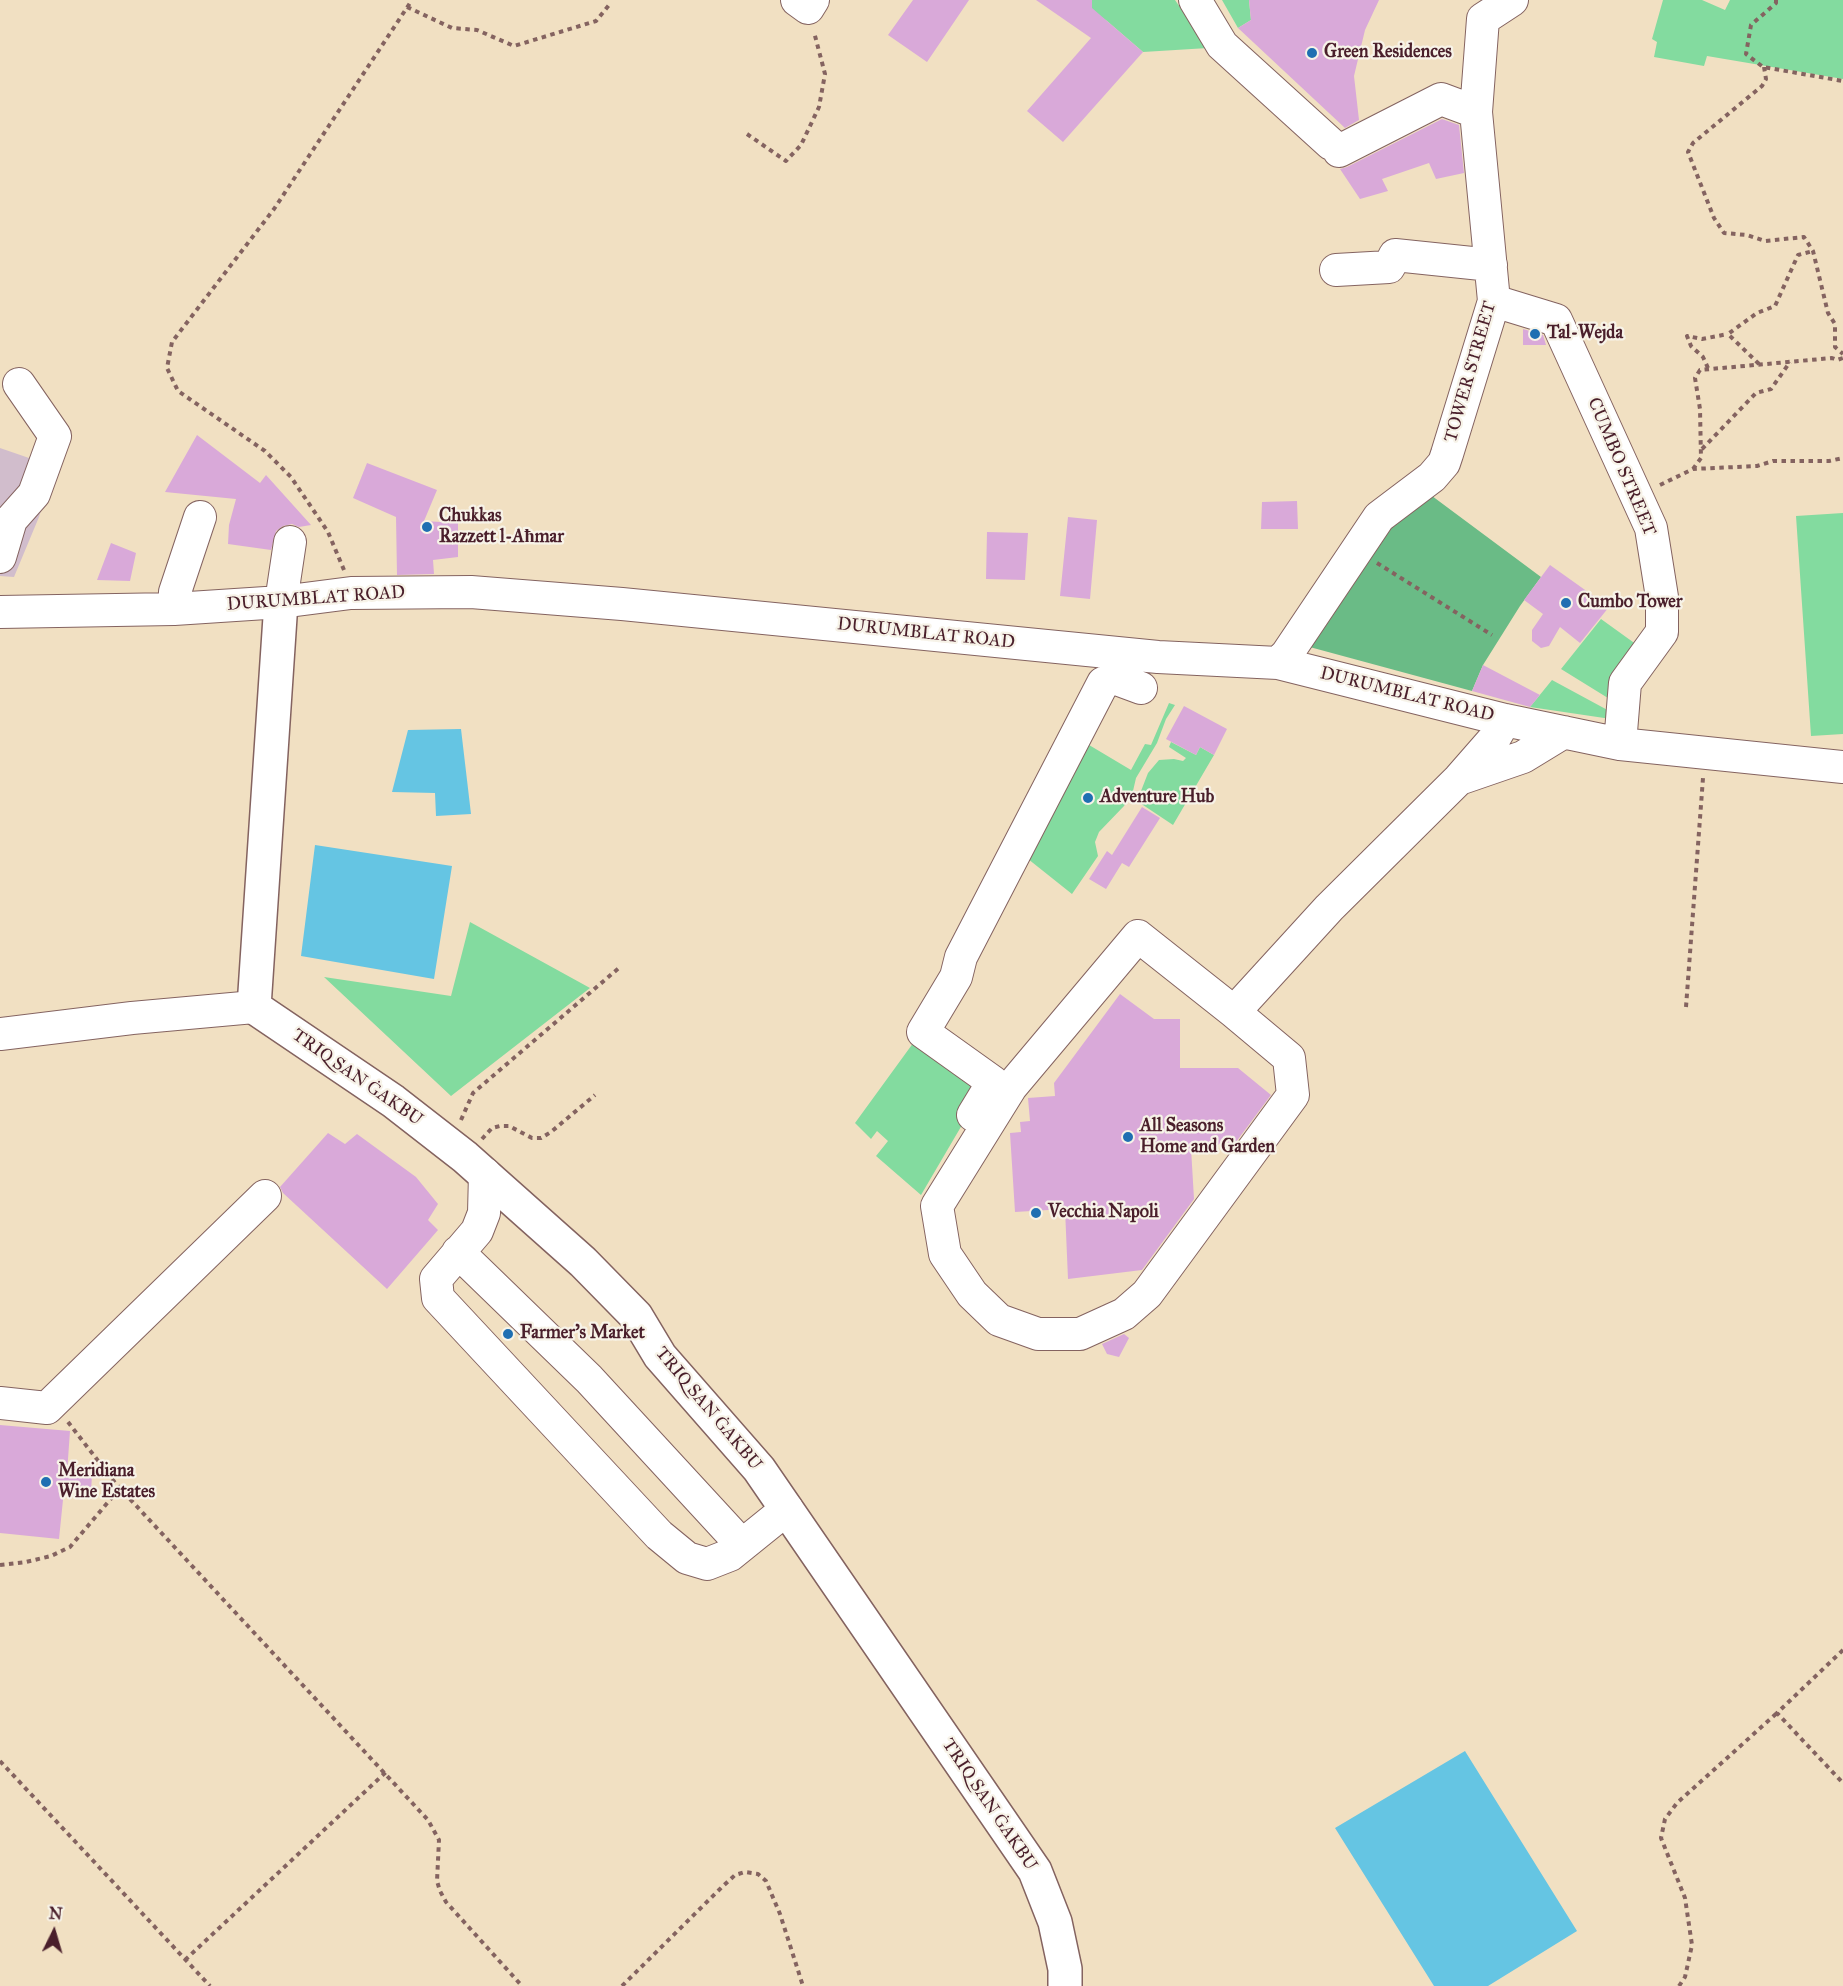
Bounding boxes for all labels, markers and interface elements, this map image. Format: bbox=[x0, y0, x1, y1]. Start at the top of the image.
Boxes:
place label: Green Residences bbox=[1324, 42, 1452, 64]
marker: Green Residences bbox=[1305, 46, 1319, 60]
street label: TOWER STREET bbox=[1441, 299, 1501, 445]
place label: Tal-Wejda bbox=[1547, 323, 1623, 345]
marker: Tal-Wejda bbox=[1528, 327, 1542, 341]
street label: CUMBO STREET bbox=[1582, 395, 1660, 539]
place label: Chukkas Razzett l-Aħmar bbox=[439, 506, 564, 548]
marker: Chukkas Razzett l-Aħmar bbox=[420, 520, 434, 534]
street label: DURUMBLAT ROAD bbox=[226, 582, 406, 616]
place label: Cumbo Tower bbox=[1578, 592, 1683, 614]
marker: Cumbo Tower bbox=[1559, 596, 1573, 610]
street label: DURUMBLAT ROAD bbox=[836, 614, 1016, 654]
street label: DURUMBLAT ROAD bbox=[1318, 663, 1496, 727]
place label: Adventure Hub bbox=[1100, 787, 1214, 809]
marker: Adventure Hub bbox=[1081, 791, 1095, 805]
street label: TRIQ SAN ĠAKBU bbox=[288, 1025, 426, 1131]
place label: All Seasons Home and Garden bbox=[1140, 1116, 1275, 1158]
marker: All Seasons Home and Garden bbox=[1121, 1130, 1135, 1144]
place label: Vecchia Napoli bbox=[1048, 1202, 1159, 1224]
marker: Vecchia Napoli bbox=[1029, 1206, 1043, 1220]
place label: Farmer's Market bbox=[520, 1323, 645, 1345]
marker: Farmer's Market bbox=[501, 1327, 515, 1341]
street label: TRIQ SAN ĠAKBU bbox=[650, 1343, 766, 1475]
place label: Meridiana Wine Estates bbox=[58, 1461, 155, 1504]
marker: Meridiana Wine Estates bbox=[39, 1475, 53, 1489]
street label: TRIQ SAN ĠAKBU bbox=[937, 1735, 1041, 1875]
north arrow bbox=[24, 1902, 84, 1962]
text: N bbox=[48, 1904, 63, 1924]

